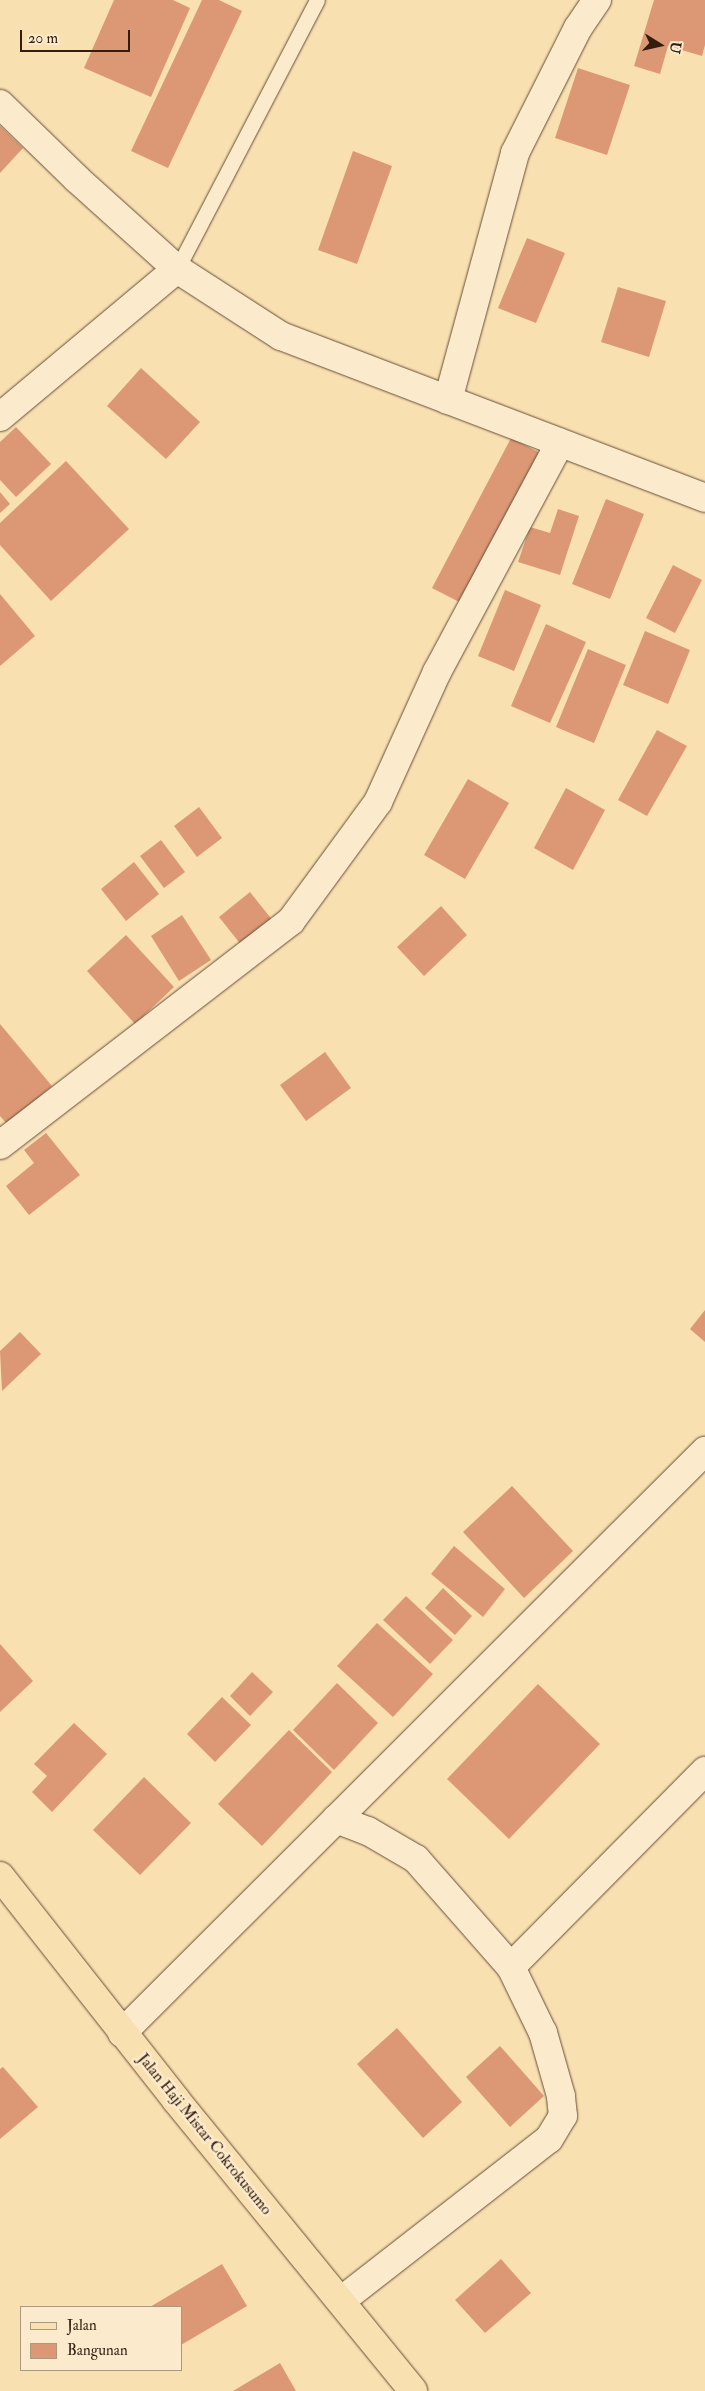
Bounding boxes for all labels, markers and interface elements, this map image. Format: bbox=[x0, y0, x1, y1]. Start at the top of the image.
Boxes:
scale bar bbox=[22, 20, 132, 52]
north arrow bbox=[635, 20, 685, 70]
text: 20 m bbox=[28, 29, 58, 48]
text: U bbox=[666, 40, 685, 55]
street label: Jalan Haji Mistar Cokrokusumo bbox=[134, 2049, 276, 2219]
legend bbox=[20, 2306, 182, 2371]
text: Jalan bbox=[67, 2316, 97, 2335]
text: Bangunan bbox=[67, 2341, 128, 2360]

